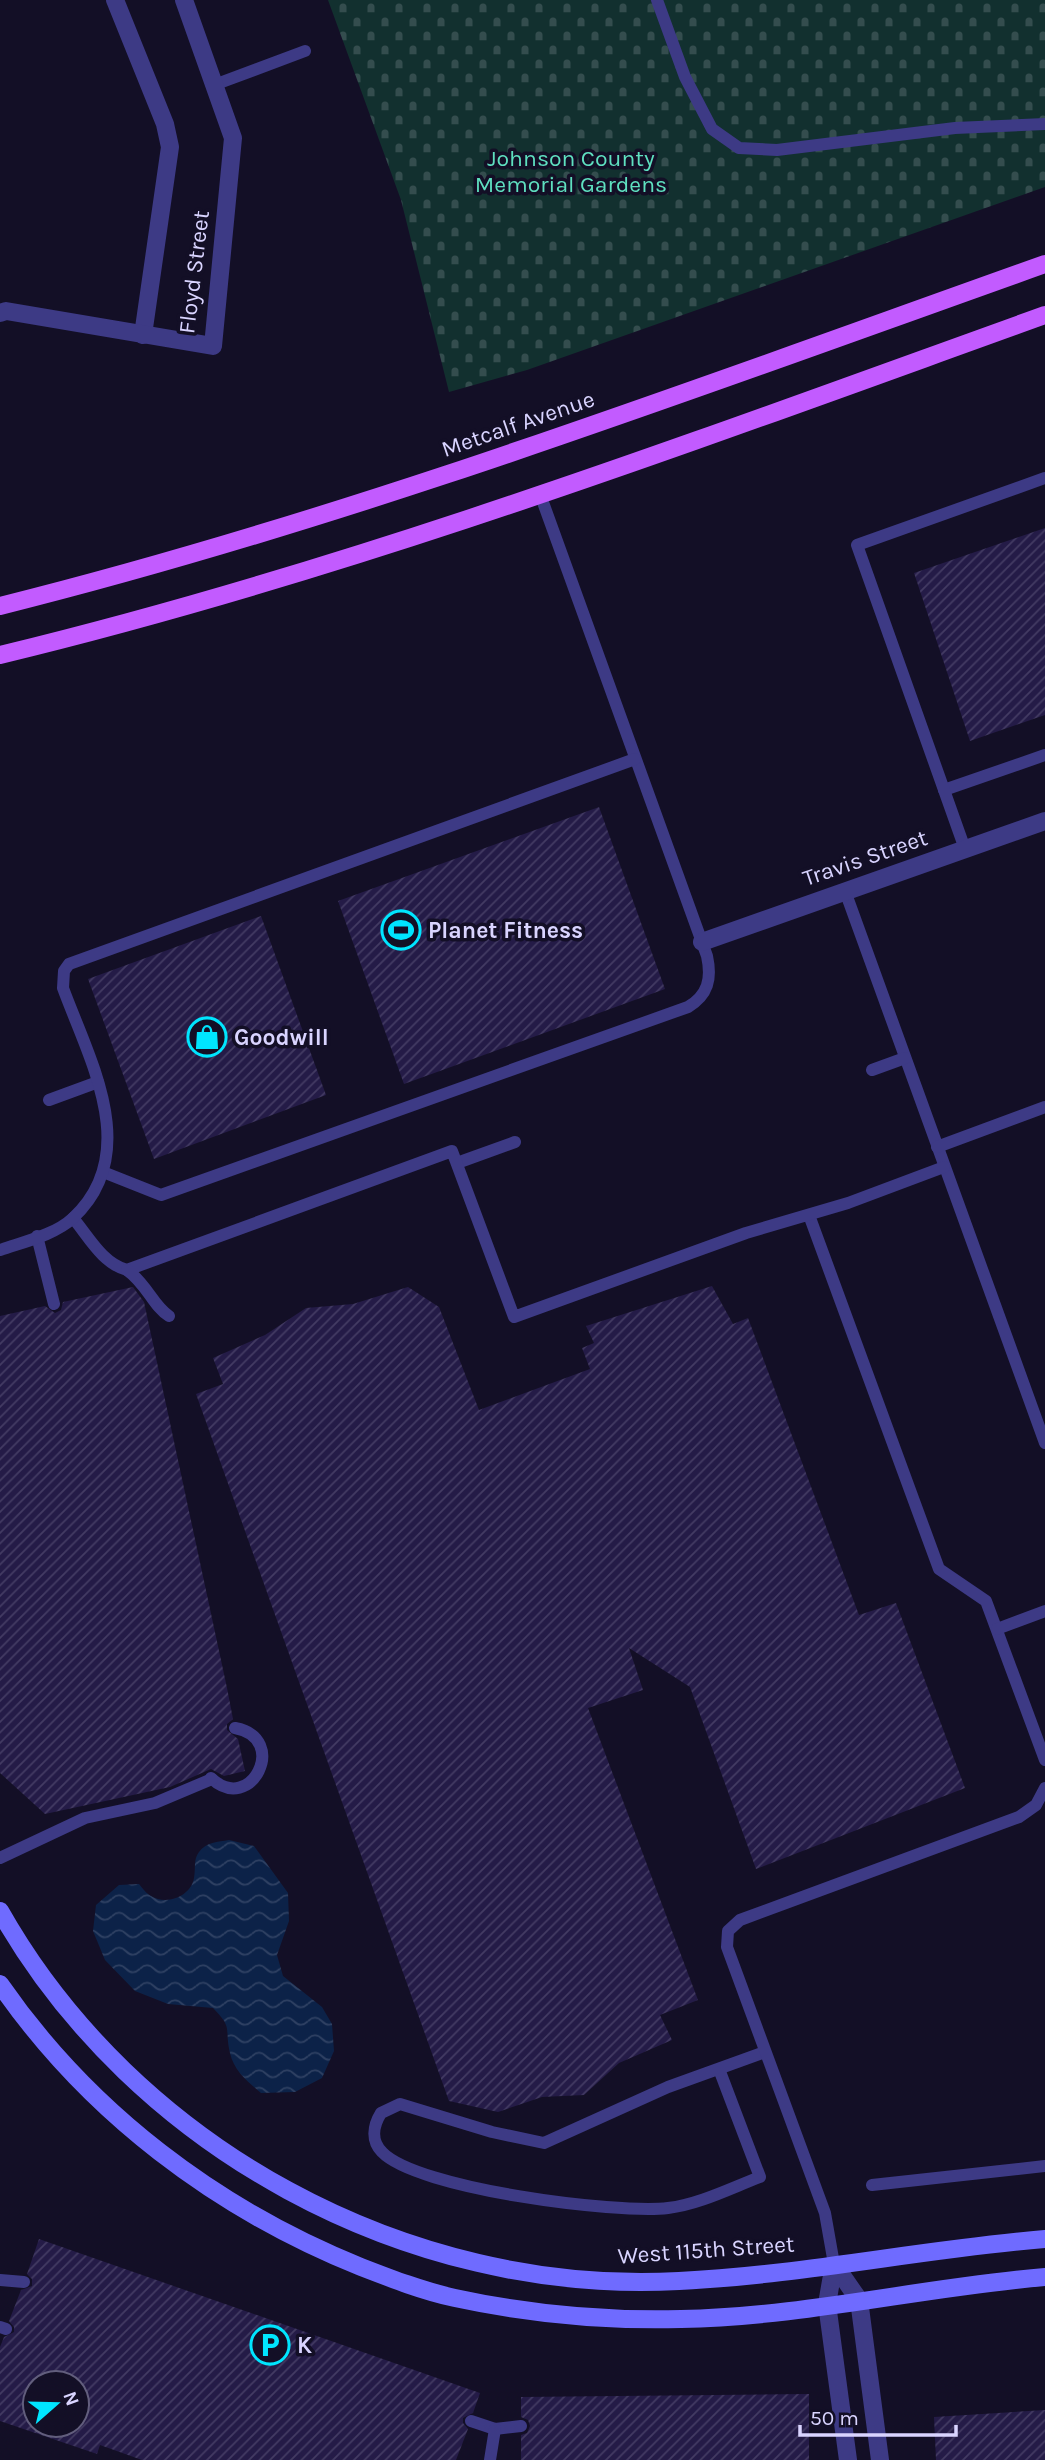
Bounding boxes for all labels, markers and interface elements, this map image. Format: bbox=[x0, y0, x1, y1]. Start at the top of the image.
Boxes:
park label: Johnson County Memorial Gardens bbox=[475, 145, 667, 198]
street label: Floyd Street bbox=[173, 208, 215, 335]
street label: Metcalf Avenue bbox=[438, 385, 598, 463]
street label: Travis Street bbox=[799, 824, 931, 892]
sports icon: Planet Fitness bbox=[380, 909, 422, 951]
place label: Planet Fitness bbox=[428, 917, 583, 944]
shop icon: Goodwill bbox=[186, 1016, 228, 1058]
place label: Goodwill bbox=[234, 1024, 329, 1051]
street label: West 115th Street bbox=[617, 2230, 796, 2270]
parking icon: K bbox=[249, 2324, 291, 2366]
place label: K bbox=[297, 2332, 312, 2359]
north arrow bbox=[21, 2369, 91, 2439]
text: N bbox=[58, 2388, 84, 2409]
scale bar bbox=[800, 2394, 956, 2438]
text: 50 m bbox=[810, 2406, 859, 2430]

